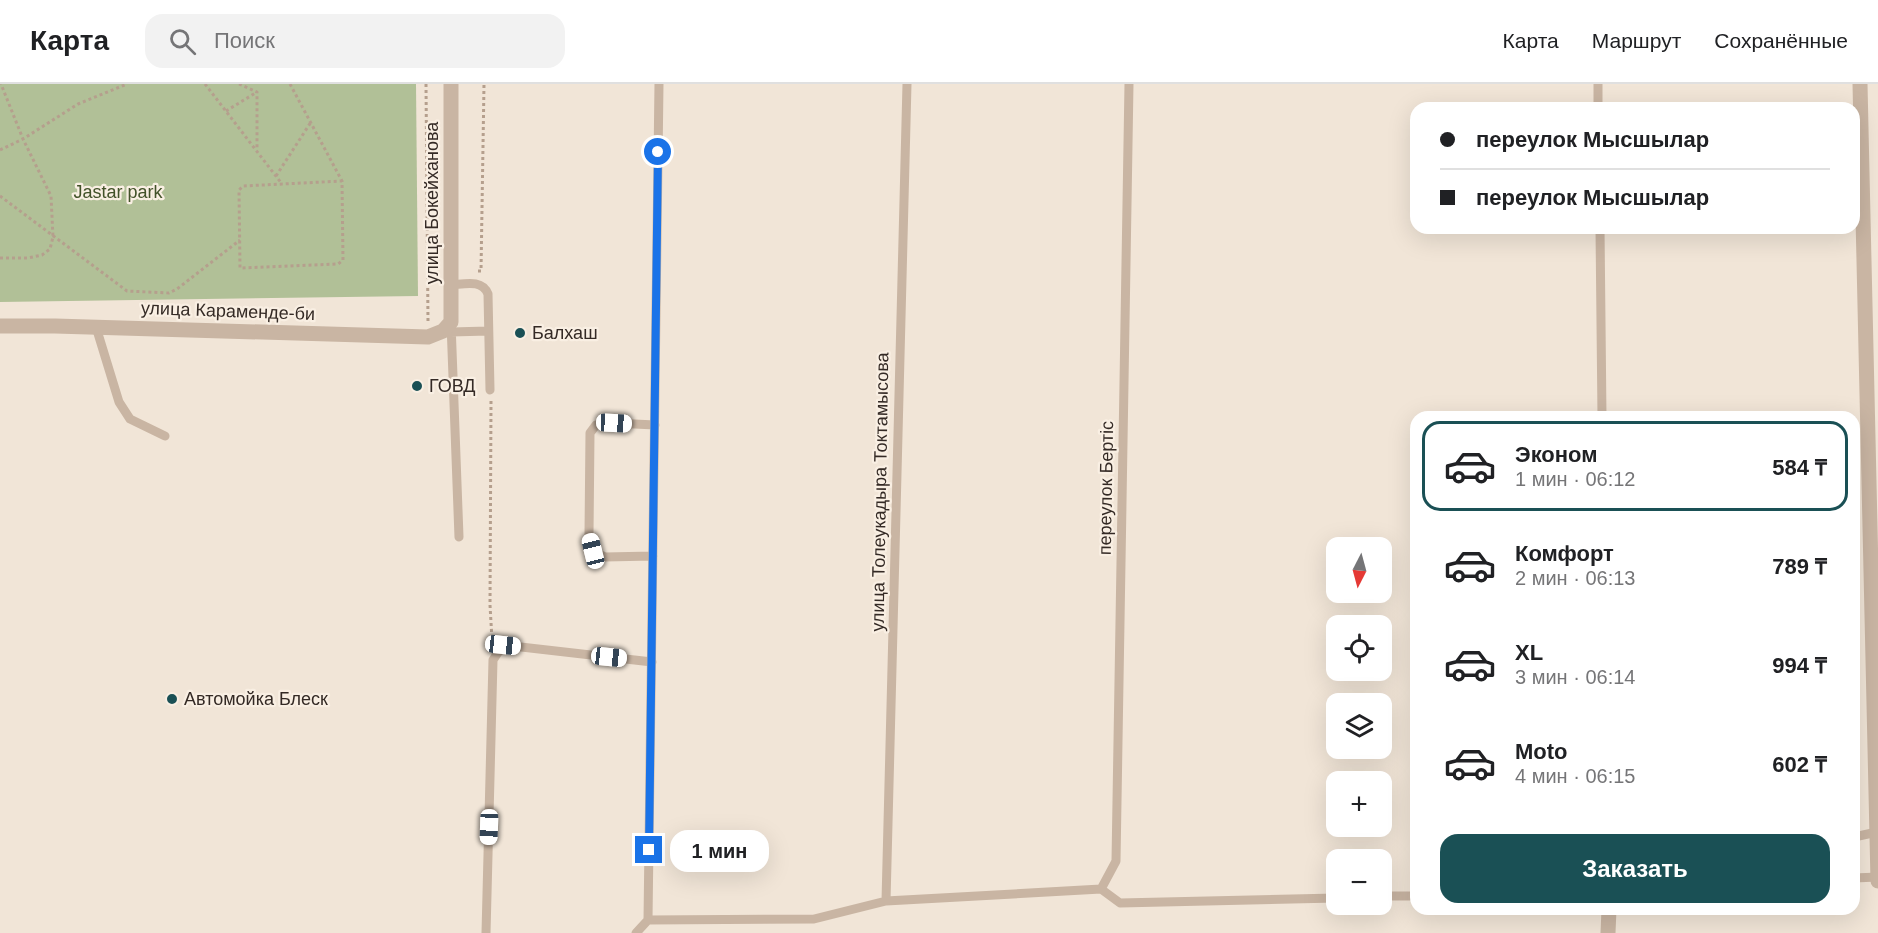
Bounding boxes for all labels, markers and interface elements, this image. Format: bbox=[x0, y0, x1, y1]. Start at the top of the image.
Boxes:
search box bbox=[145, 14, 565, 68]
text: Карта bbox=[30, 25, 109, 56]
icon: search bbox=[166, 25, 199, 58]
text: Поиск bbox=[214, 28, 275, 53]
text: Карта bbox=[1503, 29, 1559, 52]
text: Маршрут bbox=[1592, 29, 1681, 52]
text: Сохранённые bbox=[1714, 29, 1848, 52]
street label: улица Бокейханова bbox=[422, 121, 442, 284]
text: переулок Мысшылар bbox=[1476, 127, 1709, 152]
route start bbox=[644, 138, 671, 165]
park label: Jastar park bbox=[73, 182, 164, 202]
text: переулок Мысшылар bbox=[1476, 185, 1709, 210]
street label: улица Караменде-би bbox=[141, 298, 315, 324]
place label: Балхаш bbox=[532, 323, 598, 343]
marker: Балхаш bbox=[513, 326, 527, 340]
street label: улица Толеукадыра Токтамысова bbox=[868, 351, 892, 632]
place label: ГОВД bbox=[429, 376, 476, 396]
marker: ГОВД bbox=[410, 379, 424, 393]
car bbox=[596, 413, 632, 433]
street label: переулок Бертіс bbox=[1095, 421, 1117, 555]
icon: car bbox=[1443, 439, 1497, 493]
text: Эконом bbox=[1515, 442, 1598, 467]
text: 584 ₸ bbox=[1772, 455, 1827, 480]
text: 1 мин · 06:12 bbox=[1515, 468, 1635, 490]
car bbox=[580, 531, 606, 571]
north arrow bbox=[1326, 537, 1392, 603]
map controls bbox=[1326, 537, 1392, 915]
icon: car bbox=[1443, 538, 1497, 592]
text: Комфорт bbox=[1515, 541, 1614, 566]
text: 789 ₸ bbox=[1772, 554, 1827, 579]
text: 2 мин · 06:13 bbox=[1515, 567, 1635, 589]
button: locate bbox=[1326, 615, 1392, 681]
car bbox=[484, 634, 522, 656]
icon: car bbox=[1443, 637, 1497, 691]
text: XL bbox=[1515, 640, 1543, 665]
car bbox=[590, 646, 628, 668]
text: 994 ₸ bbox=[1772, 653, 1827, 678]
text: 3 мин · 06:14 bbox=[1515, 666, 1635, 688]
place label: Автомойка Блеск bbox=[184, 689, 328, 709]
marker: Автомойка Блеск bbox=[165, 692, 179, 706]
button: layers bbox=[1326, 693, 1392, 759]
icon: car bbox=[1443, 736, 1497, 790]
text: Moto bbox=[1515, 739, 1568, 764]
text: 602 ₸ bbox=[1772, 752, 1827, 777]
text: 4 мин · 06:15 bbox=[1515, 765, 1635, 787]
button: + bbox=[1326, 771, 1392, 837]
car bbox=[479, 809, 499, 845]
callout: 1 мин bbox=[670, 829, 769, 871]
button: Заказать bbox=[1440, 834, 1830, 903]
route end bbox=[635, 836, 662, 863]
text: 1 мин bbox=[692, 840, 747, 862]
button: − bbox=[1326, 849, 1392, 915]

